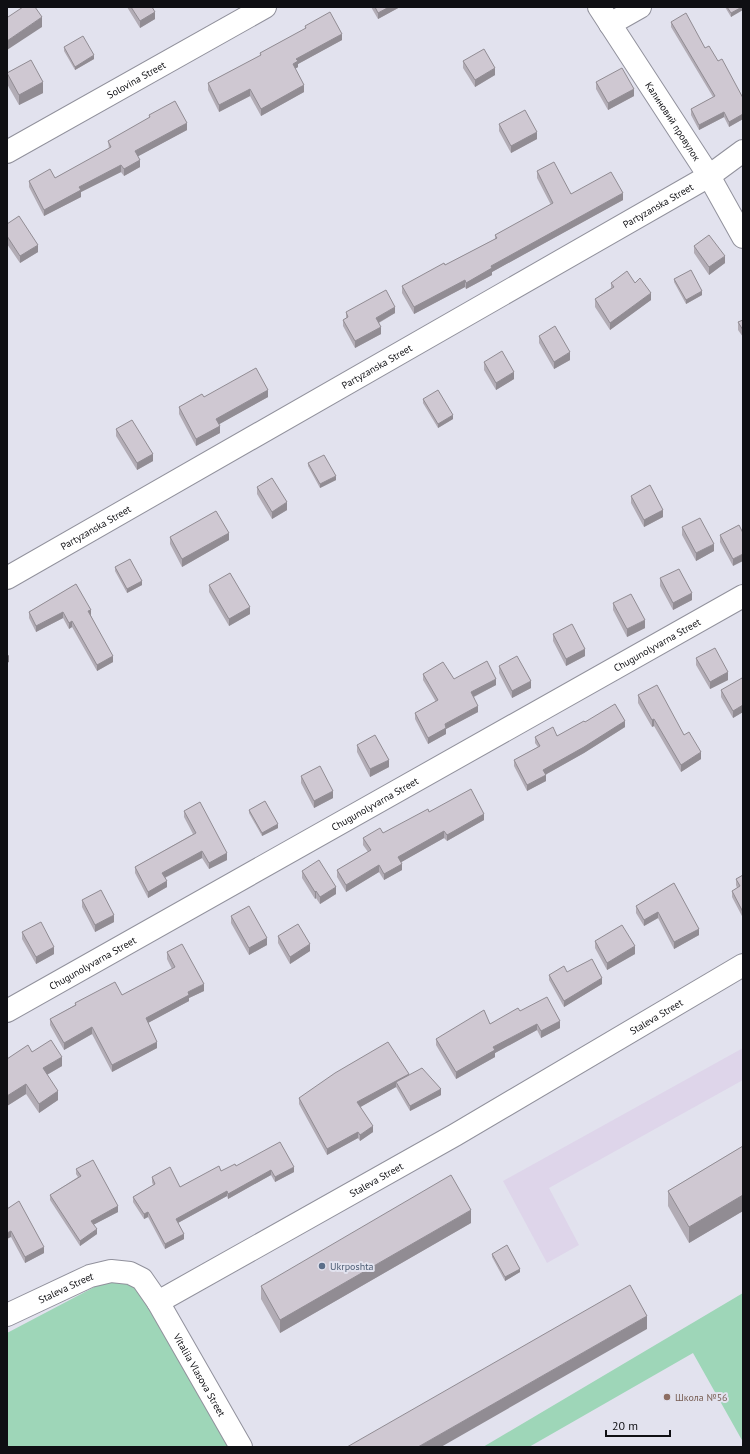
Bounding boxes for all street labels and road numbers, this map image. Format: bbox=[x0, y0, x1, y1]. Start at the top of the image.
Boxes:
street label: Solovina Street bbox=[104, 58, 168, 101]
street label: Калиновий провулок bbox=[643, 79, 704, 163]
street label: Partyzanska Street bbox=[620, 180, 696, 231]
street label: Partyzanska Street bbox=[339, 341, 415, 392]
street label: Partyzanska Street bbox=[58, 502, 134, 553]
street label: Chugunolyvarna Street bbox=[611, 615, 703, 674]
street label: Chugunolyvarna Street bbox=[329, 774, 421, 833]
street label: Chugunolyvarna Street bbox=[47, 933, 139, 993]
street label: Staleva Street bbox=[627, 995, 685, 1037]
street label: Staleva Street bbox=[347, 1159, 406, 1200]
street label: Staleva Street bbox=[36, 1269, 95, 1306]
street label: Vitaliia Vlasova Street bbox=[170, 1330, 229, 1419]

